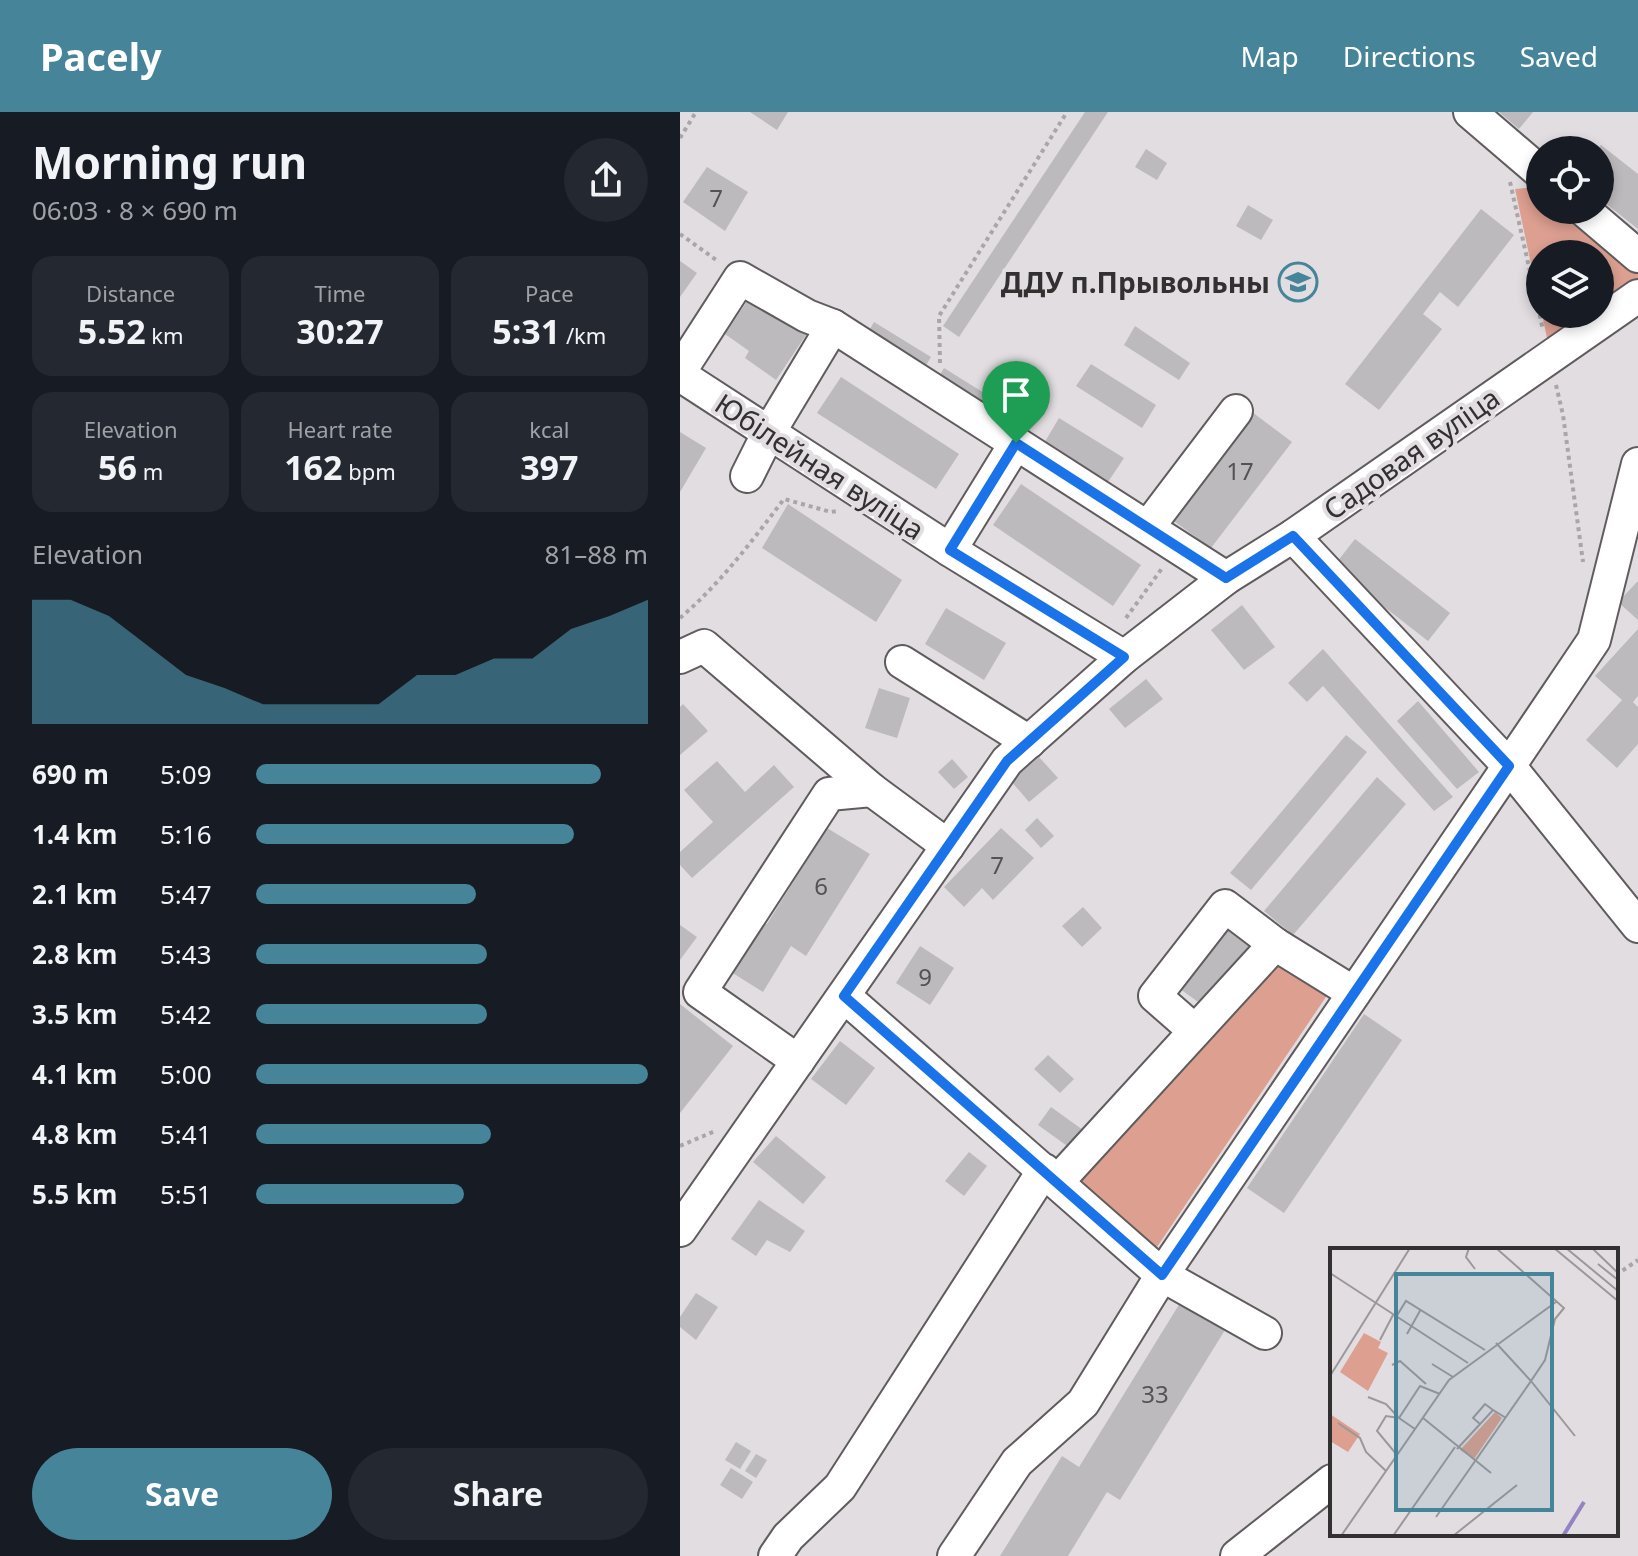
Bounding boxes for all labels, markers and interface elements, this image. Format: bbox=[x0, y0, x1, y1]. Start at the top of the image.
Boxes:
text: Pacely bbox=[40, 30, 162, 82]
text: Map bbox=[1240, 37, 1299, 75]
text: Directions bbox=[1343, 37, 1476, 75]
text: Saved bbox=[1520, 37, 1598, 75]
text: Morning run bbox=[32, 132, 307, 192]
map controls bbox=[1526, 136, 1614, 328]
button: locate bbox=[1526, 136, 1614, 224]
button: share bbox=[564, 138, 648, 222]
house number: 7 bbox=[709, 181, 723, 214]
text: 06:03 · 8 × 690 m bbox=[32, 192, 238, 228]
button: layers bbox=[1526, 240, 1614, 328]
school or university icon: ДДУ п.Прывольны bbox=[1277, 261, 1319, 303]
place label: ДДУ п.Прывольны bbox=[1001, 263, 1270, 301]
text: Distance bbox=[86, 278, 175, 308]
text: Time bbox=[315, 278, 365, 308]
text: Pace bbox=[525, 278, 574, 308]
text: 5.52 bbox=[78, 308, 146, 354]
text: 30:27 bbox=[296, 308, 384, 354]
text: 5:31 bbox=[492, 308, 560, 354]
text: km bbox=[146, 320, 184, 350]
text: /km bbox=[560, 320, 606, 350]
pin bbox=[982, 361, 1050, 443]
icon: arrive bbox=[994, 373, 1038, 417]
street label: Садовая вуліца bbox=[1315, 378, 1507, 528]
street label: Юбілейная вуліца bbox=[708, 384, 932, 548]
text: Elevation bbox=[84, 414, 178, 444]
text: Heart rate bbox=[287, 414, 393, 444]
text: kcal bbox=[529, 414, 569, 444]
text: 56 bbox=[98, 444, 137, 490]
text: 162 bbox=[284, 444, 342, 490]
text: 397 bbox=[520, 444, 579, 490]
house number: 17 bbox=[1226, 454, 1254, 487]
text: m bbox=[137, 456, 163, 486]
text: bpm bbox=[342, 456, 396, 486]
text: Elevation bbox=[32, 536, 143, 572]
text: 81–88 m bbox=[544, 536, 648, 572]
text: 690 m bbox=[32, 756, 109, 792]
text: 5:09 bbox=[160, 756, 212, 792]
text: 1.4 km bbox=[32, 816, 117, 852]
text: 5:16 bbox=[160, 816, 212, 852]
house number: 7 bbox=[990, 848, 1004, 881]
house number: 6 bbox=[814, 869, 828, 902]
text: 2.1 km bbox=[32, 876, 117, 912]
text: 5:47 bbox=[160, 876, 212, 912]
text: 2.8 km bbox=[32, 936, 117, 972]
text: 5:43 bbox=[160, 936, 212, 972]
house number: 9 bbox=[918, 960, 932, 993]
text: 3.5 km bbox=[32, 996, 117, 1032]
text: 5:42 bbox=[160, 996, 212, 1032]
text: 4.1 km bbox=[32, 1056, 117, 1092]
text: 5:00 bbox=[160, 1056, 212, 1092]
text: 4.8 km bbox=[32, 1116, 117, 1152]
text: 5:41 bbox=[160, 1116, 212, 1152]
text: 5.5 km bbox=[32, 1176, 117, 1212]
text: 5:51 bbox=[160, 1176, 212, 1212]
inset map bbox=[1330, 1248, 1618, 1536]
house number: 33 bbox=[1141, 1377, 1169, 1410]
button: Save bbox=[32, 1448, 332, 1540]
button: Share bbox=[348, 1448, 648, 1540]

